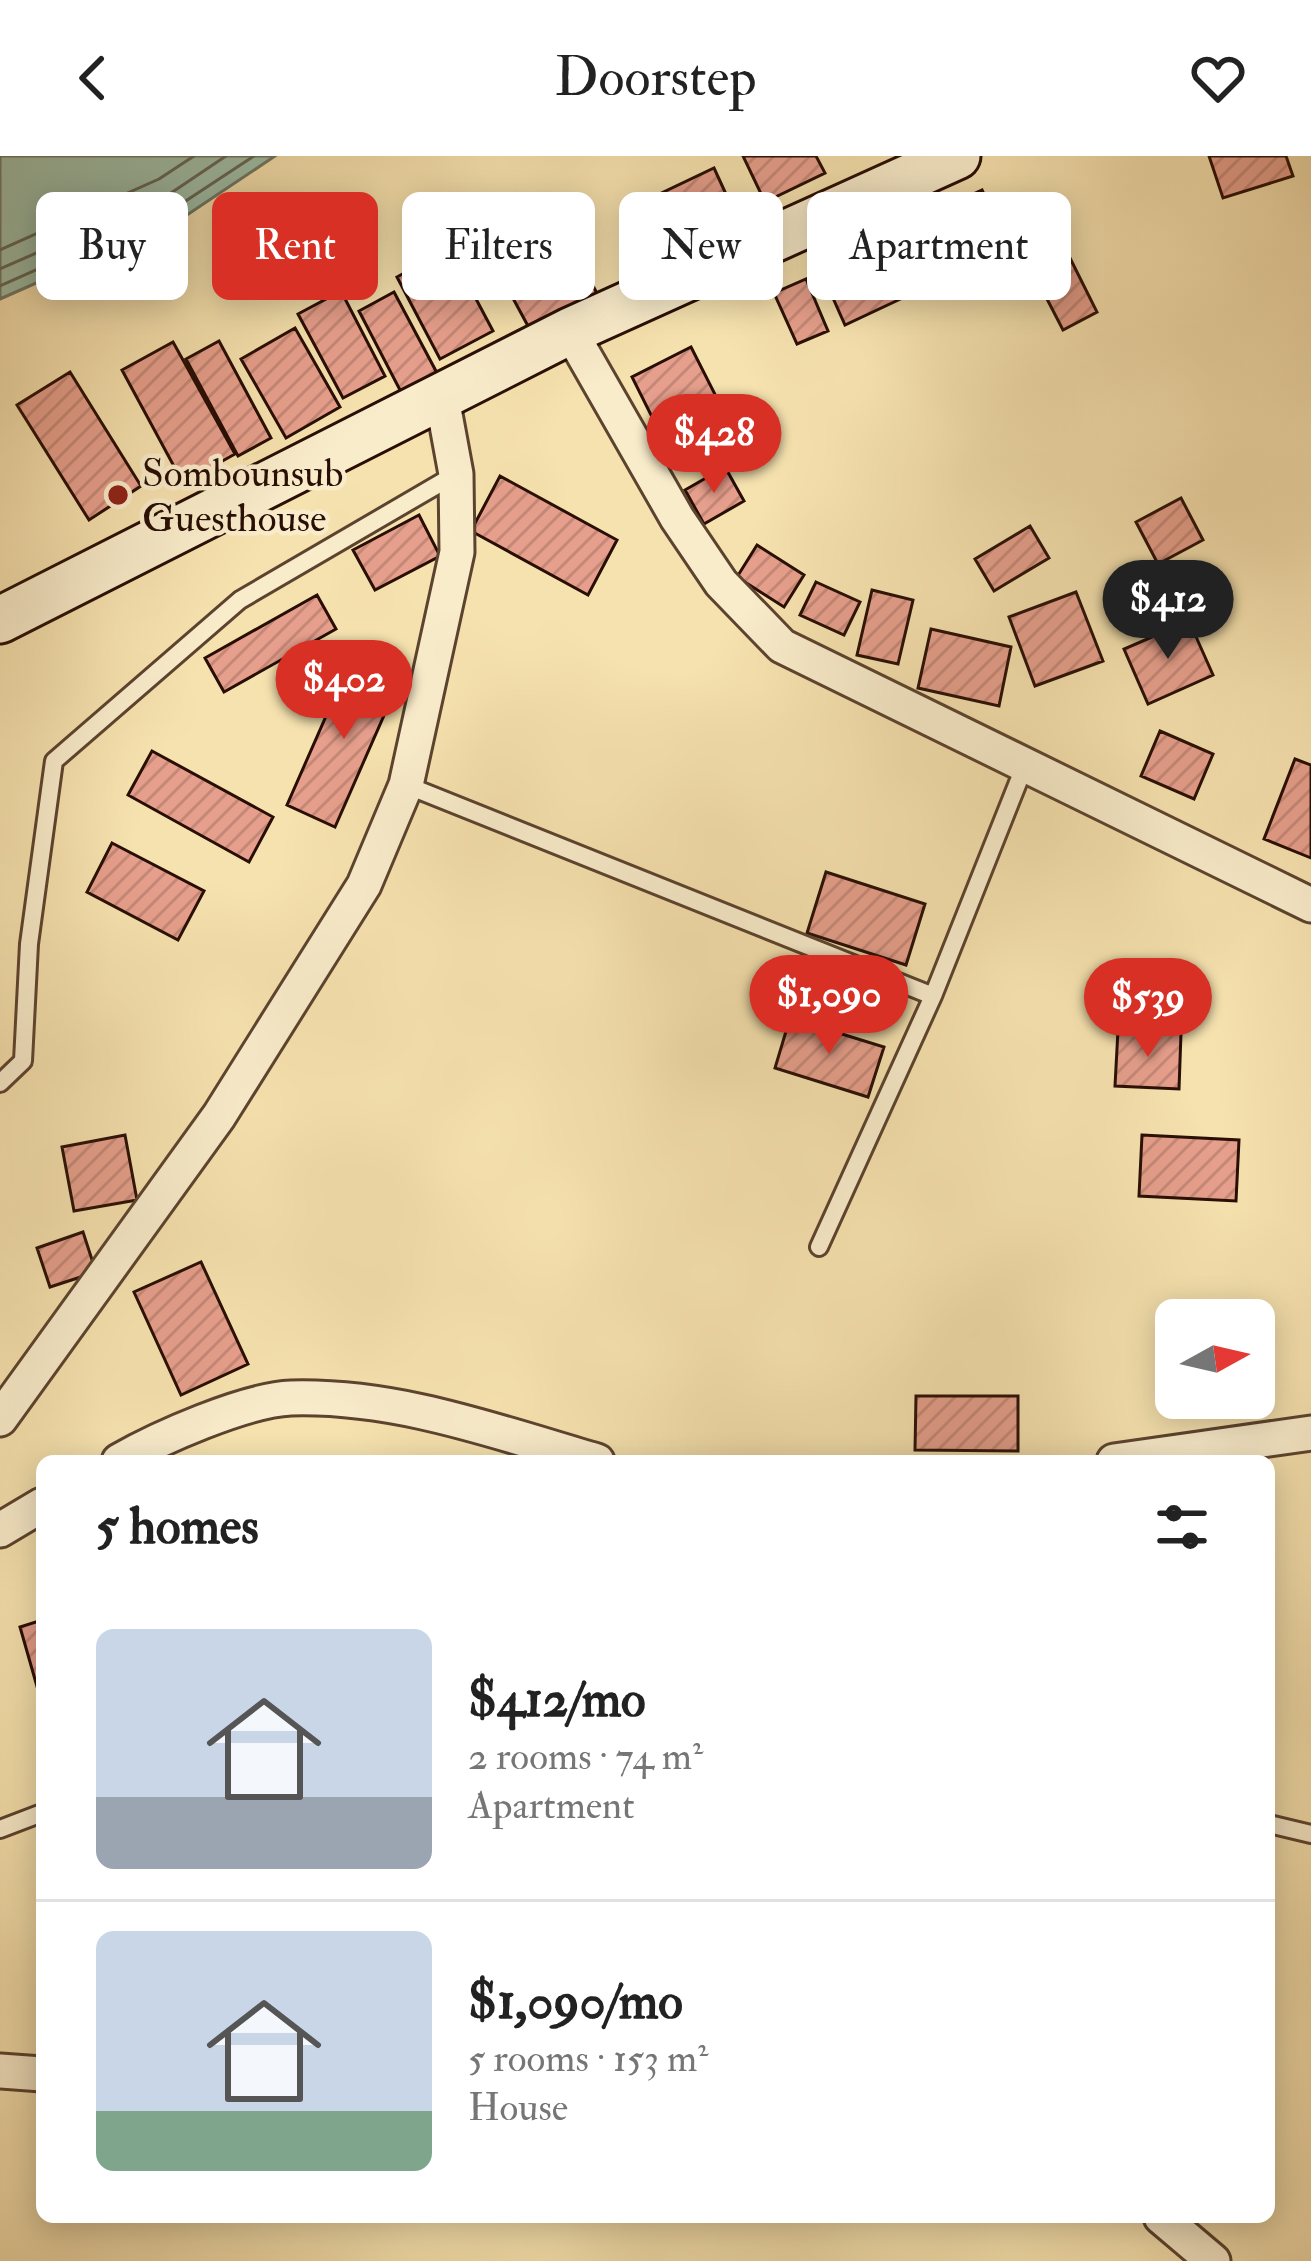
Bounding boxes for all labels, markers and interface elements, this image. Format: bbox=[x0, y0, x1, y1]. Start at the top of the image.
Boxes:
text: Doorstep bbox=[555, 44, 756, 112]
icon: back bbox=[60, 45, 126, 111]
icon: heart bbox=[1185, 45, 1251, 111]
chip: Buy bbox=[36, 192, 188, 300]
chip: Rent bbox=[212, 192, 378, 300]
chip: Filters bbox=[402, 192, 595, 300]
chip: New bbox=[619, 192, 783, 300]
chip: Apartment bbox=[807, 192, 1071, 300]
pin: $428 bbox=[643, 394, 785, 496]
text: $428 bbox=[673, 408, 755, 457]
place label: Sombounsub Guesthouse bbox=[142, 449, 343, 543]
marker: Sombounsub Guesthouse bbox=[105, 482, 131, 508]
pin: $412 bbox=[1097, 560, 1239, 662]
text: $412 bbox=[1130, 574, 1206, 623]
pin: $402 bbox=[273, 640, 415, 742]
text: $402 bbox=[303, 654, 385, 703]
pin: $1,090 bbox=[731, 955, 927, 1057]
pin: $539 bbox=[1077, 958, 1219, 1060]
text: $1,090 bbox=[776, 969, 882, 1018]
text: $539 bbox=[1111, 972, 1185, 1021]
north arrow bbox=[1155, 1299, 1275, 1419]
map controls bbox=[1155, 1299, 1275, 1419]
icon: filters bbox=[1149, 1494, 1215, 1560]
text: 5 homes bbox=[96, 1495, 259, 1559]
text: $412/mo bbox=[468, 1668, 646, 1732]
icon: home bbox=[192, 1677, 336, 1821]
text: 2 rooms · 74 m² bbox=[468, 1732, 703, 1781]
text: Apartment bbox=[468, 1781, 635, 1830]
text: $1,090/mo bbox=[468, 1970, 683, 2034]
icon: home bbox=[192, 1979, 336, 2123]
text: 5 rooms · 153 m² bbox=[468, 2034, 708, 2083]
text: House bbox=[468, 2083, 568, 2132]

